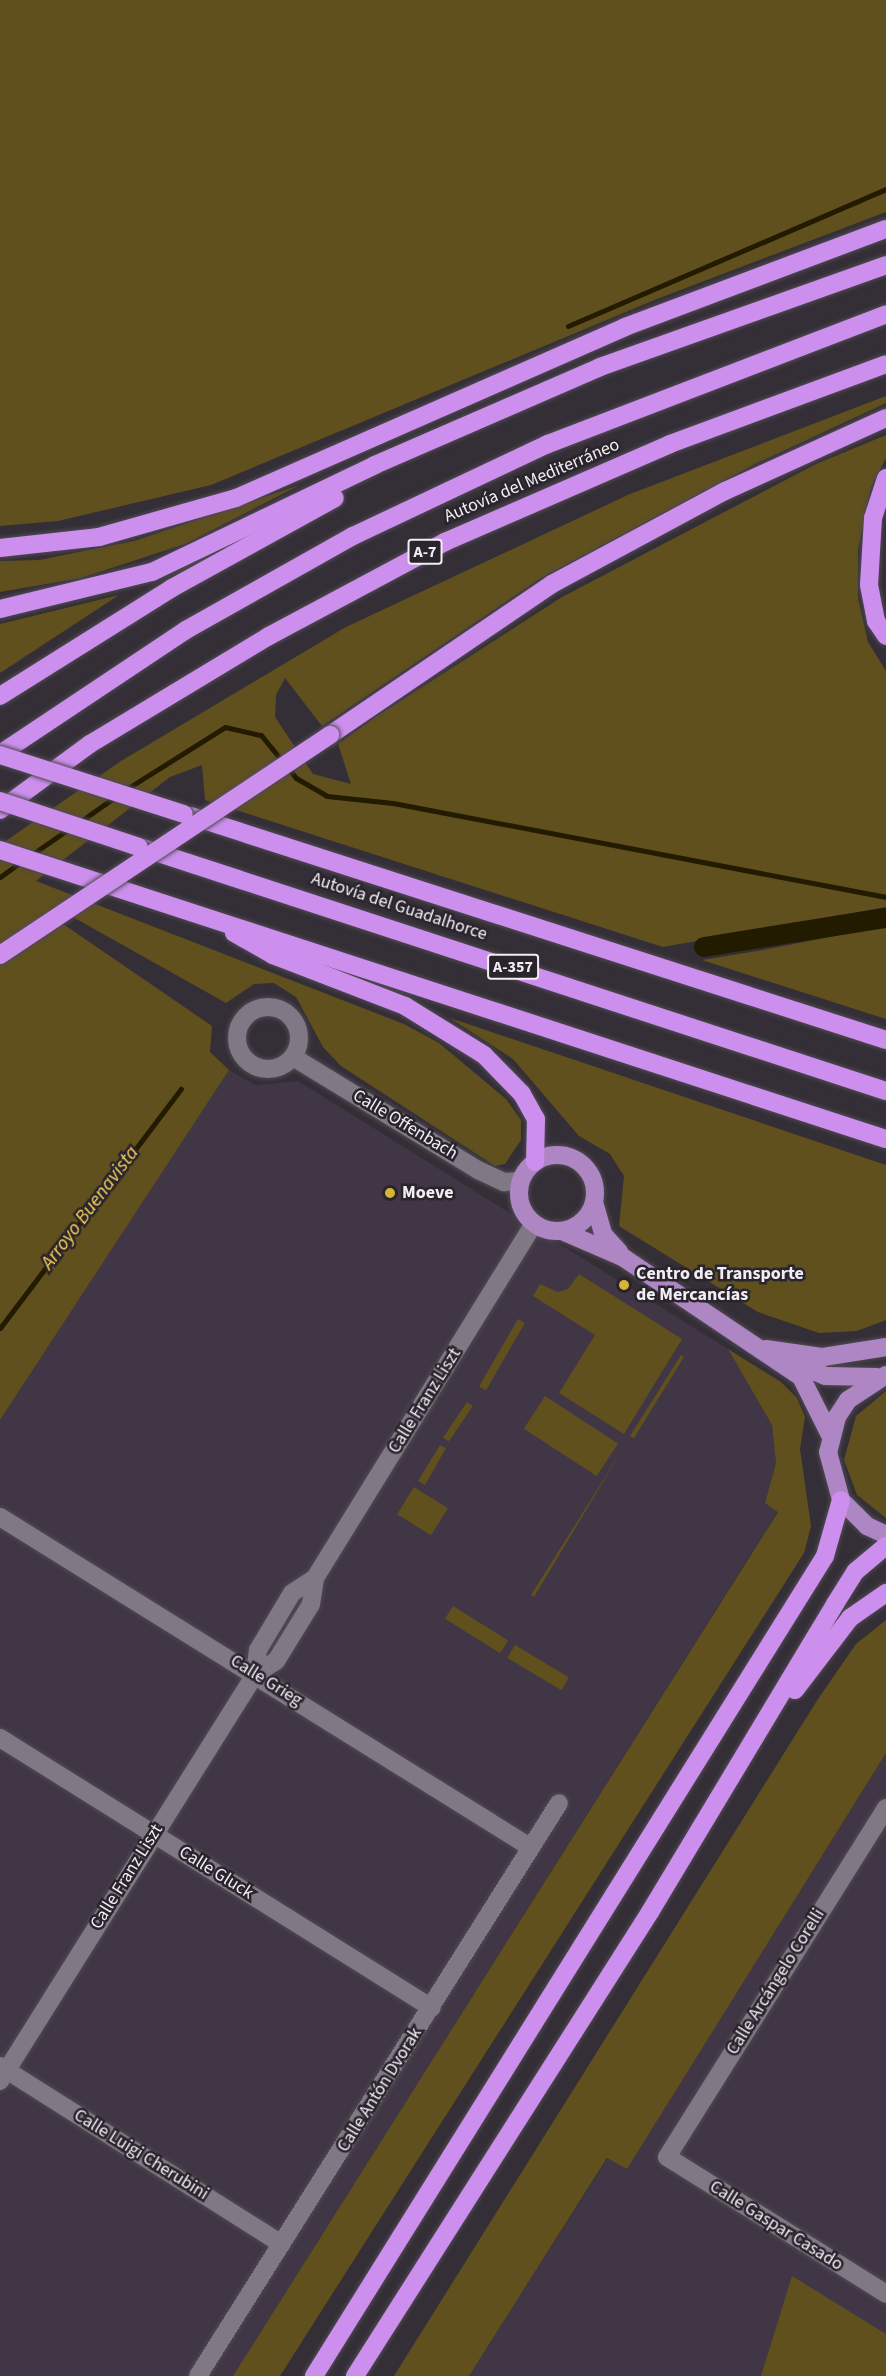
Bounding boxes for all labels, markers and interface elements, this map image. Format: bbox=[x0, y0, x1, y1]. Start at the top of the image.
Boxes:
street label: Autovía del Mediterráneo bbox=[441, 434, 623, 528]
road number: A-7 bbox=[407, 539, 443, 565]
street label: Autovía del Guadalhorce bbox=[308, 868, 490, 946]
road number: A-357 bbox=[486, 954, 540, 980]
street label: Calle Offenbach bbox=[349, 1085, 461, 1165]
water label: Arroyo Buenavista bbox=[36, 1142, 144, 1274]
place label: Moeve bbox=[402, 1182, 454, 1204]
marker: Moeve bbox=[383, 1186, 397, 1200]
place label: Centro de Transporte de Mercancías bbox=[636, 1264, 804, 1306]
marker: Centro de Transporte de Mercancías bbox=[617, 1278, 631, 1292]
street label: Calle Franz Liszt bbox=[384, 1344, 466, 1458]
street label: Calle Grieg bbox=[226, 1650, 306, 1712]
street label: Calle Franz Liszt bbox=[86, 1820, 168, 1934]
street label: Calle Gluck bbox=[175, 1842, 257, 1904]
street label: Calle Arcángelo Corelli bbox=[722, 1905, 830, 2059]
street label: Calle Antón Dvorak bbox=[333, 2024, 427, 2156]
street label: Calle Luigi Cherubini bbox=[70, 2105, 212, 2205]
street label: Calle Gaspar Casado bbox=[705, 2176, 847, 2276]

